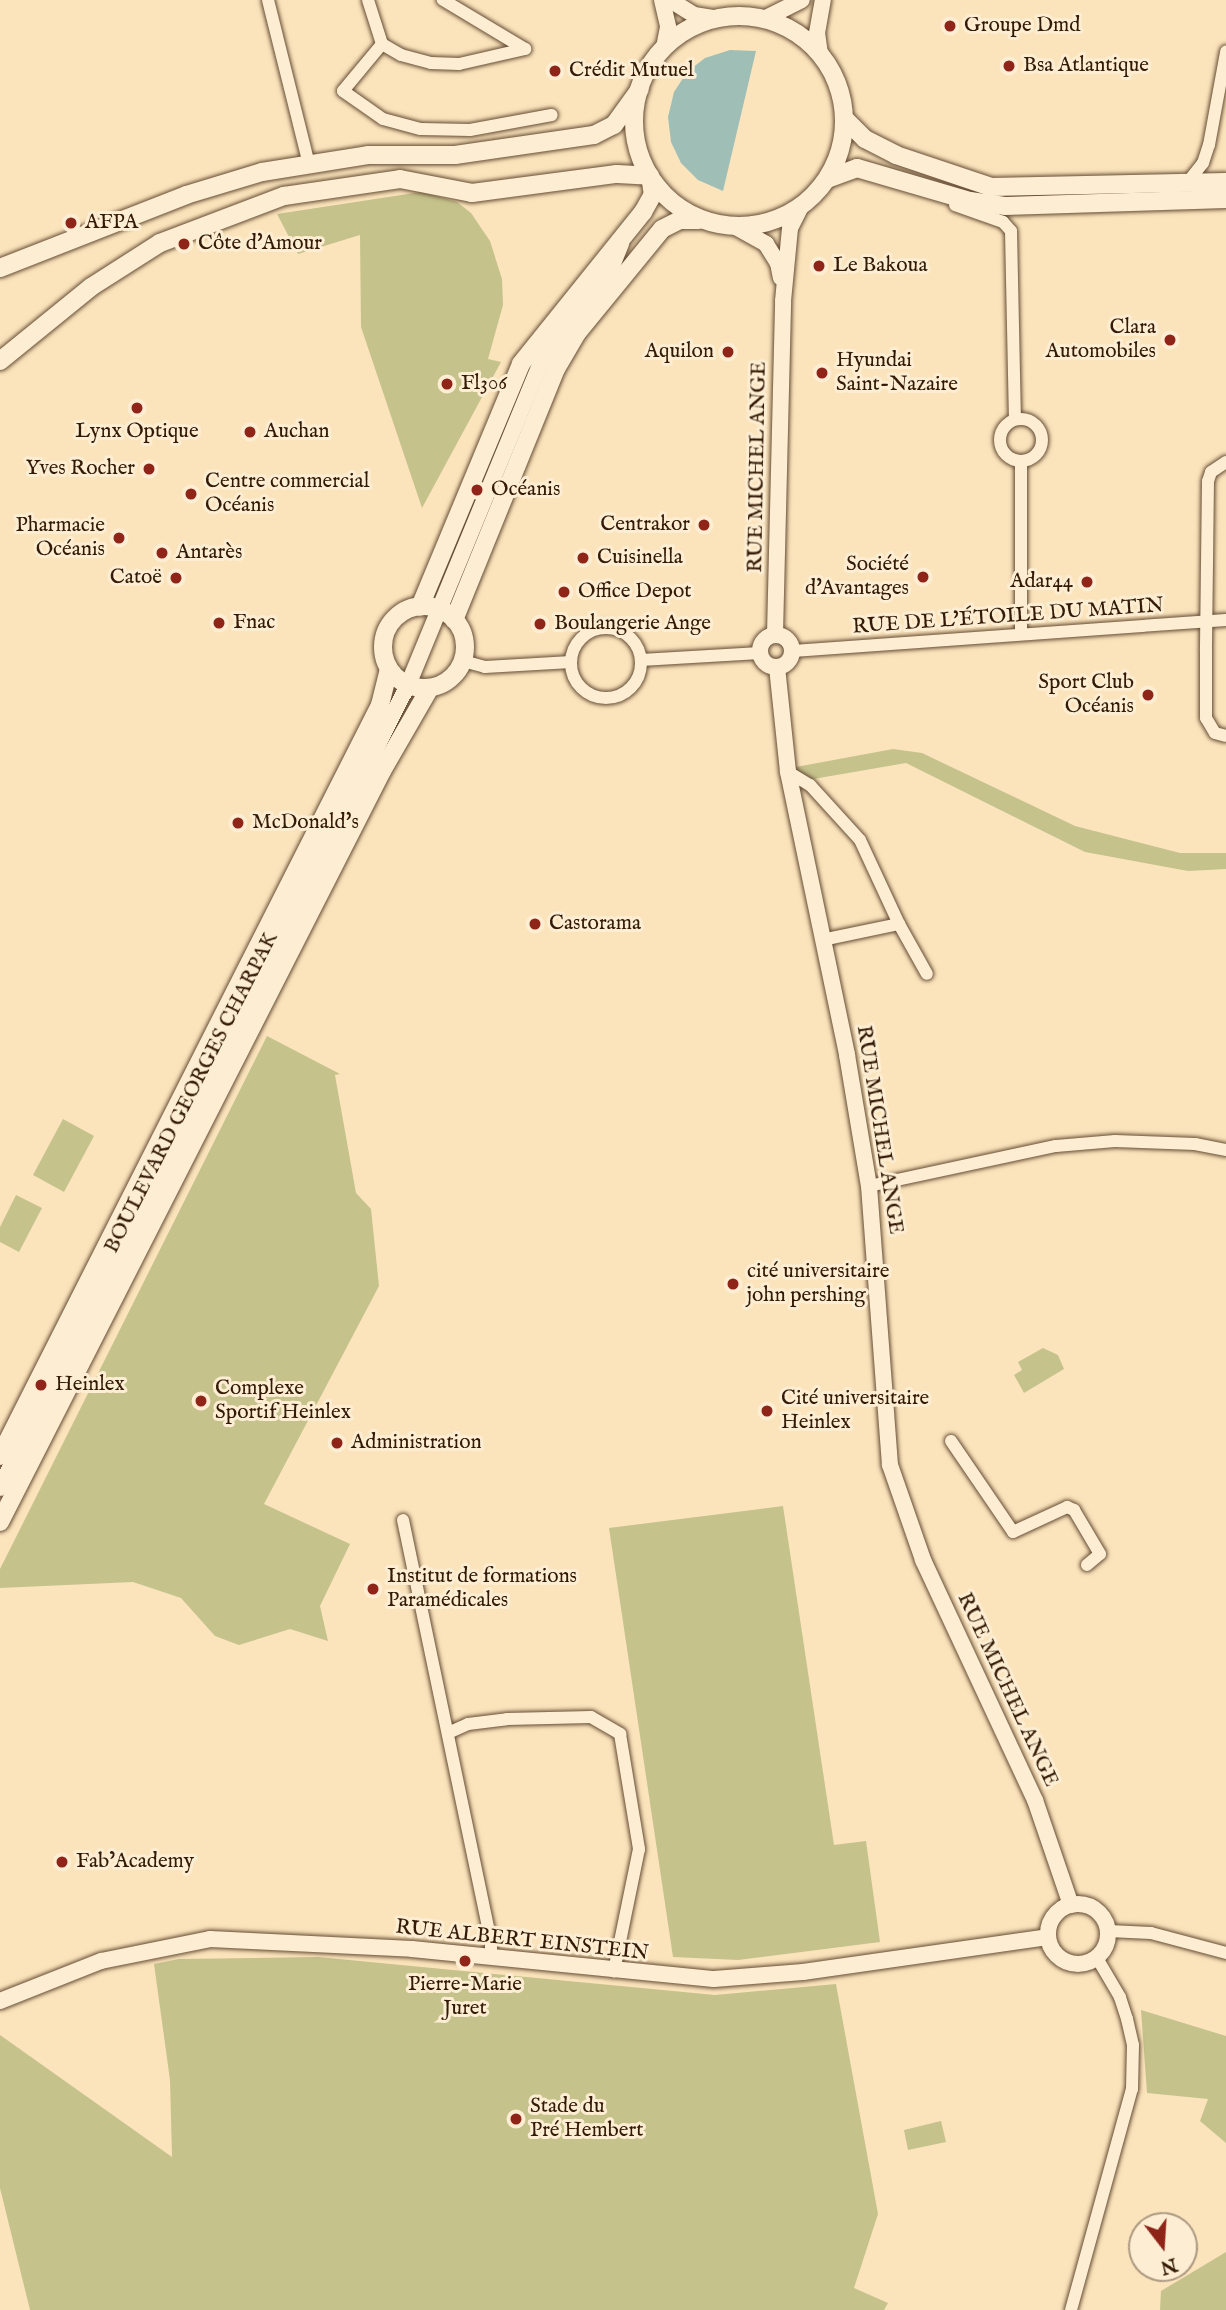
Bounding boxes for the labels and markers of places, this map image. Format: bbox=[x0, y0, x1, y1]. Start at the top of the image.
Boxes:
place label: Groupe Dmd bbox=[964, 13, 1080, 39]
marker: Groupe Dmd bbox=[942, 18, 958, 34]
place label: Bsa Atlantique bbox=[1023, 53, 1149, 79]
place label: Crédit Mutuel bbox=[569, 58, 694, 84]
marker: Bsa Atlantique bbox=[1001, 58, 1017, 74]
marker: Crédit Mutuel bbox=[547, 63, 563, 79]
place label: AFPA bbox=[85, 210, 138, 236]
marker: AFPA bbox=[63, 215, 79, 231]
place label: Côte d'Amour bbox=[198, 231, 322, 257]
marker: Côte d'Amour bbox=[176, 236, 192, 252]
place label: Le Bakoua bbox=[833, 253, 928, 279]
marker: Le Bakoua bbox=[811, 258, 827, 274]
place label: Clara Automobiles bbox=[1046, 315, 1156, 365]
marker: Clara Automobiles bbox=[1162, 332, 1178, 348]
place label: Aquilon bbox=[645, 339, 714, 365]
marker: Aquilon bbox=[720, 344, 736, 360]
place label: Hyundai Saint-Nazaire bbox=[836, 348, 958, 398]
marker: Hyundai Saint-Nazaire bbox=[814, 365, 830, 381]
place label: Fl306 bbox=[461, 371, 507, 397]
marker: Fl306 bbox=[439, 376, 455, 392]
marker: Lynx Optique bbox=[129, 400, 145, 416]
place label: Lynx Optique bbox=[75, 419, 199, 445]
place label: Auchan bbox=[264, 419, 330, 445]
marker: Auchan bbox=[242, 424, 258, 440]
place label: Yves Rocher bbox=[26, 456, 135, 482]
marker: Yves Rocher bbox=[141, 461, 157, 477]
place label: Centre commercial Océanis bbox=[205, 469, 369, 519]
place label: Océanis bbox=[491, 477, 560, 503]
marker: Océanis bbox=[469, 482, 485, 498]
marker: Centre commercial Océanis bbox=[183, 486, 199, 502]
place label: Centrakor bbox=[600, 512, 690, 538]
place label: Pharmacie Océanis bbox=[15, 513, 105, 563]
marker: Centrakor bbox=[696, 517, 712, 533]
marker: Pharmacie Océanis bbox=[111, 530, 127, 546]
place label: Antarès bbox=[176, 540, 242, 566]
marker: Antarès bbox=[154, 545, 170, 561]
place label: Cuisinella bbox=[597, 545, 683, 571]
marker: Cuisinella bbox=[575, 550, 591, 566]
place label: Société d'Avantages bbox=[805, 552, 909, 602]
place label: Catoë bbox=[110, 565, 162, 591]
marker: Société d'Avantages bbox=[915, 569, 931, 585]
place label: Adar44 bbox=[1010, 569, 1073, 595]
marker: Catoë bbox=[168, 570, 184, 586]
marker: Adar44 bbox=[1079, 574, 1095, 590]
place label: Office Depot bbox=[578, 579, 691, 605]
marker: Office Depot bbox=[556, 584, 572, 600]
place label: Fnac bbox=[233, 610, 275, 636]
place label: Boulangerie Ange bbox=[554, 611, 711, 637]
marker: Fnac bbox=[211, 615, 227, 631]
marker: Boulangerie Ange bbox=[532, 616, 548, 632]
place label: Sport Club Océanis bbox=[1038, 670, 1134, 720]
marker: Sport Club Océanis bbox=[1140, 687, 1156, 703]
place label: McDonald's bbox=[252, 810, 359, 836]
marker: McDonald's bbox=[230, 815, 246, 831]
place label: Castorama bbox=[549, 911, 641, 937]
marker: Castorama bbox=[527, 916, 543, 932]
place label: cité universitaire john pershing bbox=[747, 1259, 889, 1309]
marker: cité universitaire john pershing bbox=[725, 1276, 741, 1292]
place label: Heinlex bbox=[55, 1372, 125, 1398]
place label: Complexe Sportif Heinlex bbox=[215, 1376, 351, 1426]
marker: Heinlex bbox=[33, 1377, 49, 1393]
place label: Cité universitaire Heinlex bbox=[781, 1386, 929, 1436]
marker: Complexe Sportif Heinlex bbox=[193, 1393, 209, 1409]
marker: Cité universitaire Heinlex bbox=[759, 1403, 775, 1419]
place label: Administration bbox=[351, 1430, 482, 1456]
marker: Administration bbox=[329, 1435, 345, 1451]
place label: Institut de formations Paramédicales bbox=[387, 1564, 577, 1614]
marker: Institut de formations Paramédicales bbox=[365, 1581, 381, 1597]
place label: Fab’Academy bbox=[76, 1849, 194, 1875]
marker: Fab’Academy bbox=[54, 1854, 70, 1870]
marker: Pierre-Marie Juret bbox=[457, 1953, 473, 1969]
place label: Pierre-Marie Juret bbox=[408, 1972, 522, 2022]
place label: Stade du Pré Hembert bbox=[530, 2094, 643, 2144]
marker: Stade du Pré Hembert bbox=[508, 2111, 524, 2127]

